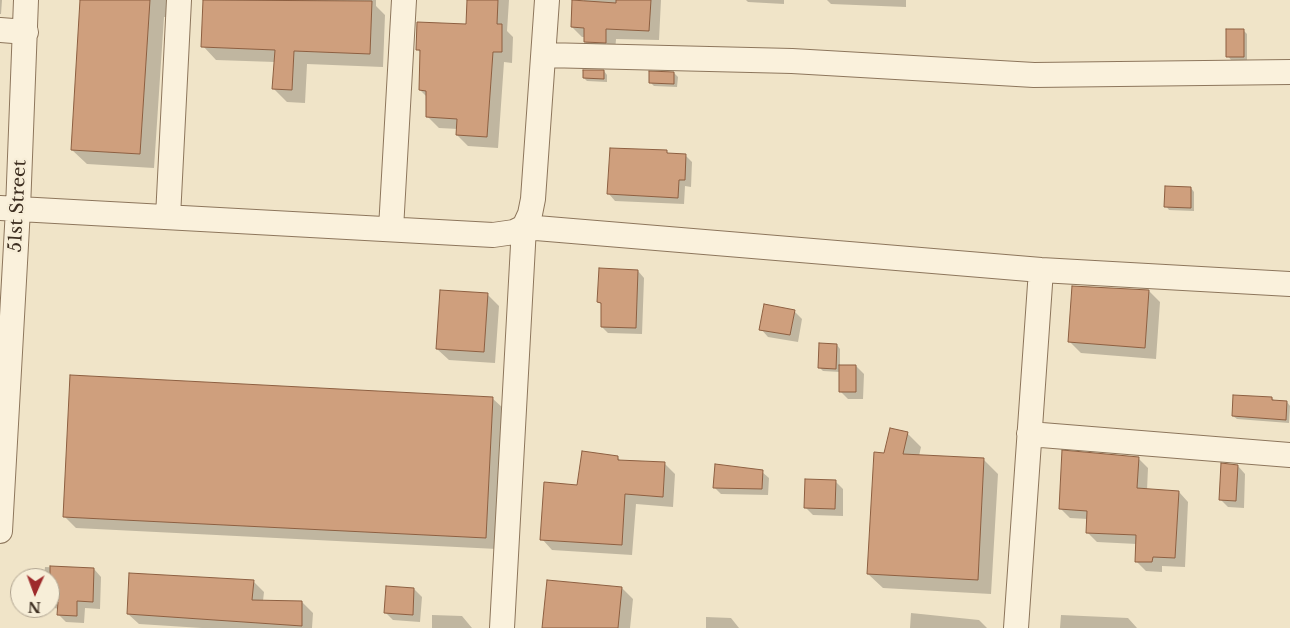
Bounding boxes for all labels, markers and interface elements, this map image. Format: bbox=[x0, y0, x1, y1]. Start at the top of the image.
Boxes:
street label: 51st Street bbox=[5, 159, 31, 253]
north arrow bbox=[10, 568, 60, 618]
text: N bbox=[28, 598, 41, 616]

